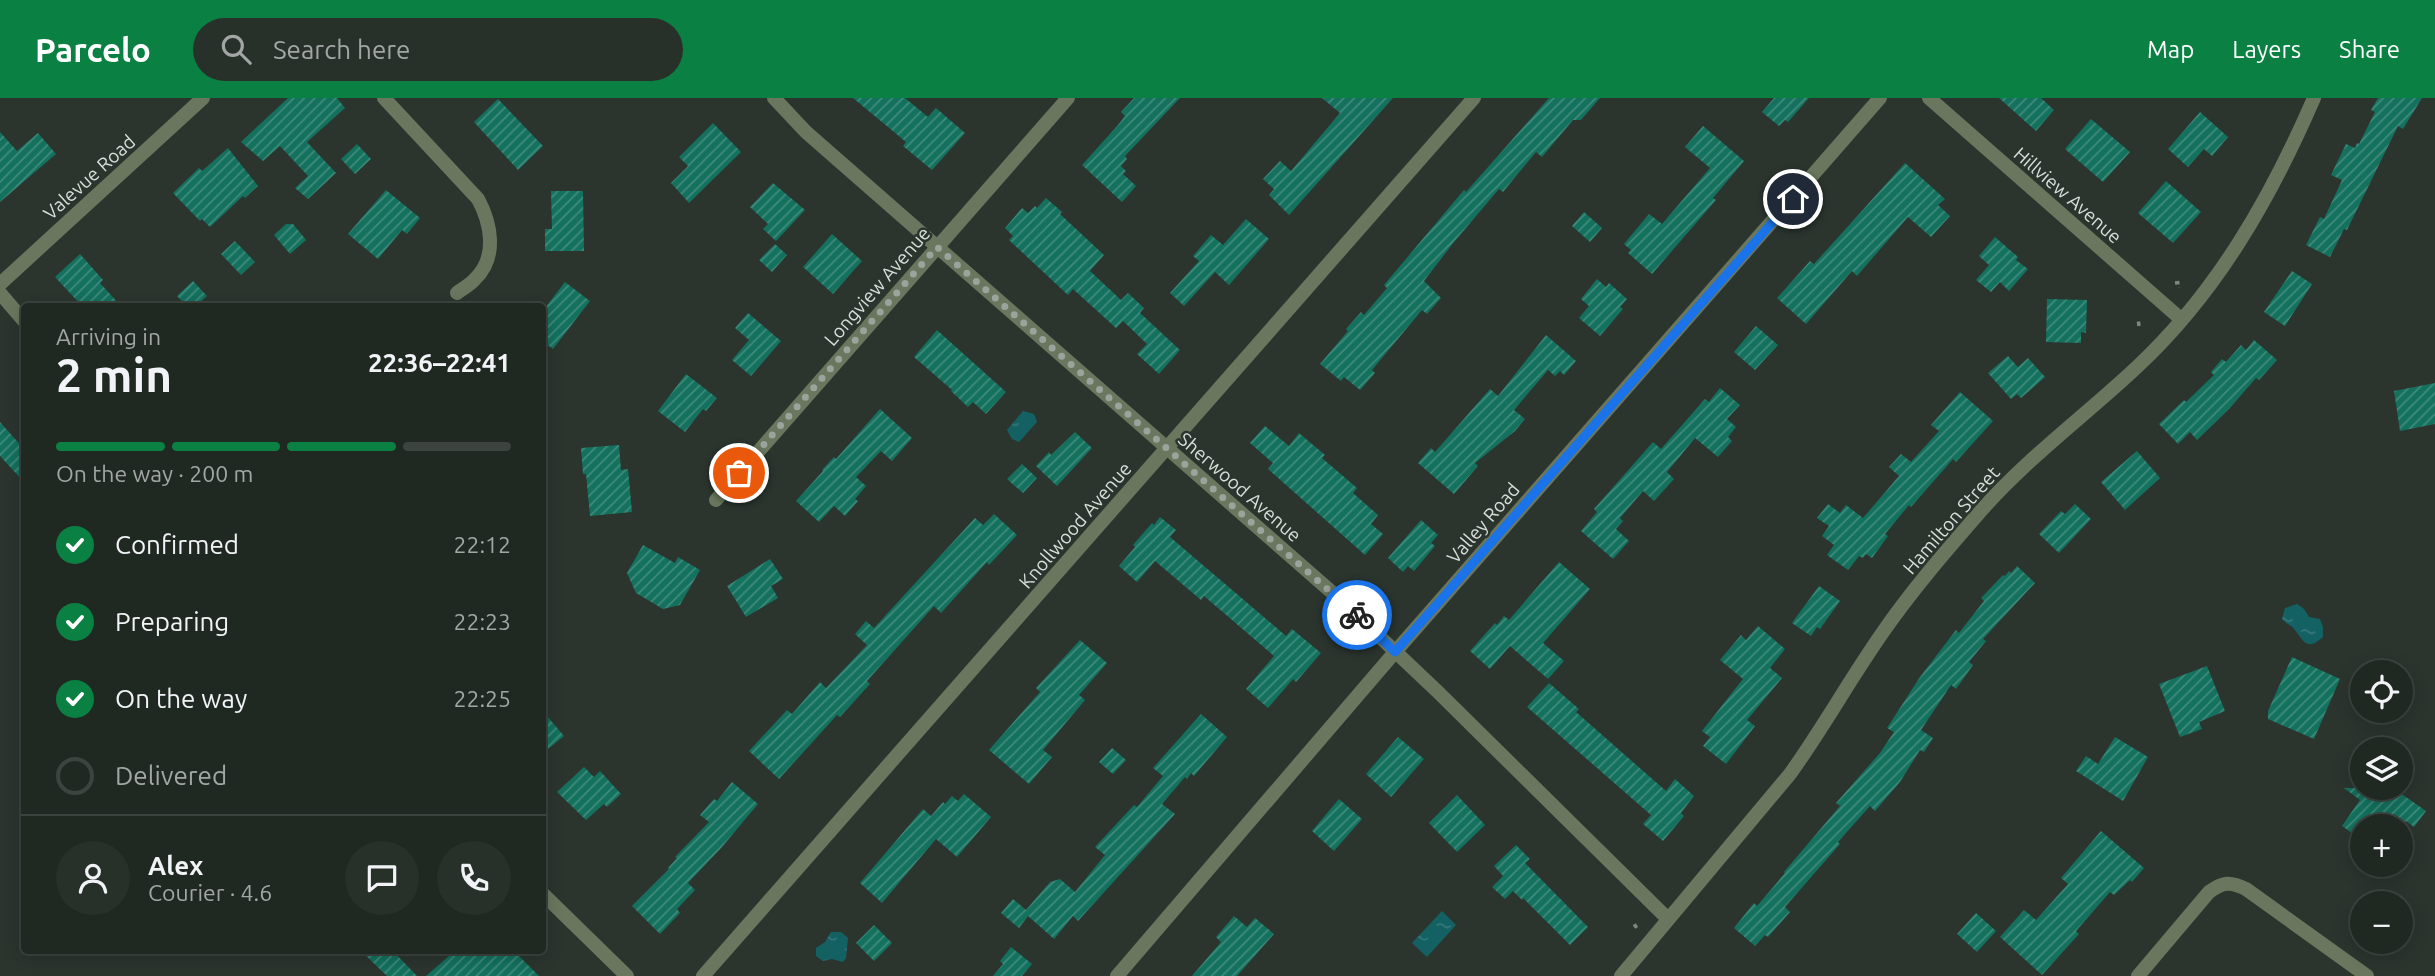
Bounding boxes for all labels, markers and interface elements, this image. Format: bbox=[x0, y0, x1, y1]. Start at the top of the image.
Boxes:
search box bbox=[193, 18, 683, 81]
icon: search bbox=[217, 30, 255, 68]
text: Parcelo bbox=[35, 31, 151, 68]
text: Search here bbox=[273, 35, 410, 64]
text: Map bbox=[2147, 36, 2194, 63]
text: Layers bbox=[2232, 36, 2301, 63]
text: Share bbox=[2339, 36, 2400, 63]
street label: Valevue Road bbox=[39, 130, 139, 224]
street label: Hillview Avenue bbox=[2010, 142, 2126, 248]
pin bbox=[1763, 169, 1823, 229]
icon: home bbox=[1774, 180, 1812, 218]
street label: Longview Avenue bbox=[819, 222, 935, 350]
text: Arriving in bbox=[56, 324, 161, 349]
text: 22:36–22:41 bbox=[368, 348, 511, 377]
text: 2 min bbox=[56, 349, 172, 401]
street label: Sherwood Avenue bbox=[1174, 428, 1306, 546]
pin bbox=[709, 443, 769, 503]
icon: bag bbox=[720, 454, 758, 492]
street label: Knollwood Avenue bbox=[1014, 457, 1136, 593]
text: On the way · 200 m bbox=[56, 461, 253, 486]
street label: Hamilton Street bbox=[1898, 461, 2004, 578]
street label: Valley Road bbox=[1442, 478, 1524, 568]
icon: check bbox=[56, 526, 94, 564]
text: Confirmed bbox=[115, 530, 239, 559]
text: 22:12 bbox=[453, 532, 511, 557]
courier bbox=[1322, 580, 1392, 650]
icon: bike bbox=[1338, 596, 1376, 634]
icon: check bbox=[56, 603, 94, 641]
text: Preparing bbox=[115, 607, 229, 636]
text: 22:23 bbox=[453, 609, 511, 634]
map controls bbox=[2350, 660, 2413, 954]
button: locate bbox=[2350, 660, 2413, 723]
icon: check bbox=[56, 680, 94, 718]
text: On the way bbox=[115, 684, 247, 713]
text: 22:25 bbox=[453, 686, 511, 711]
button: layers bbox=[2350, 737, 2413, 800]
text: Delivered bbox=[115, 761, 227, 790]
button: + bbox=[2350, 814, 2413, 877]
button: person bbox=[56, 841, 130, 915]
button: chat bbox=[345, 841, 419, 915]
button: phone bbox=[437, 841, 511, 915]
text: Alex bbox=[148, 851, 203, 880]
text: Courier · 4.6 bbox=[148, 880, 272, 905]
button: − bbox=[2350, 891, 2413, 954]

